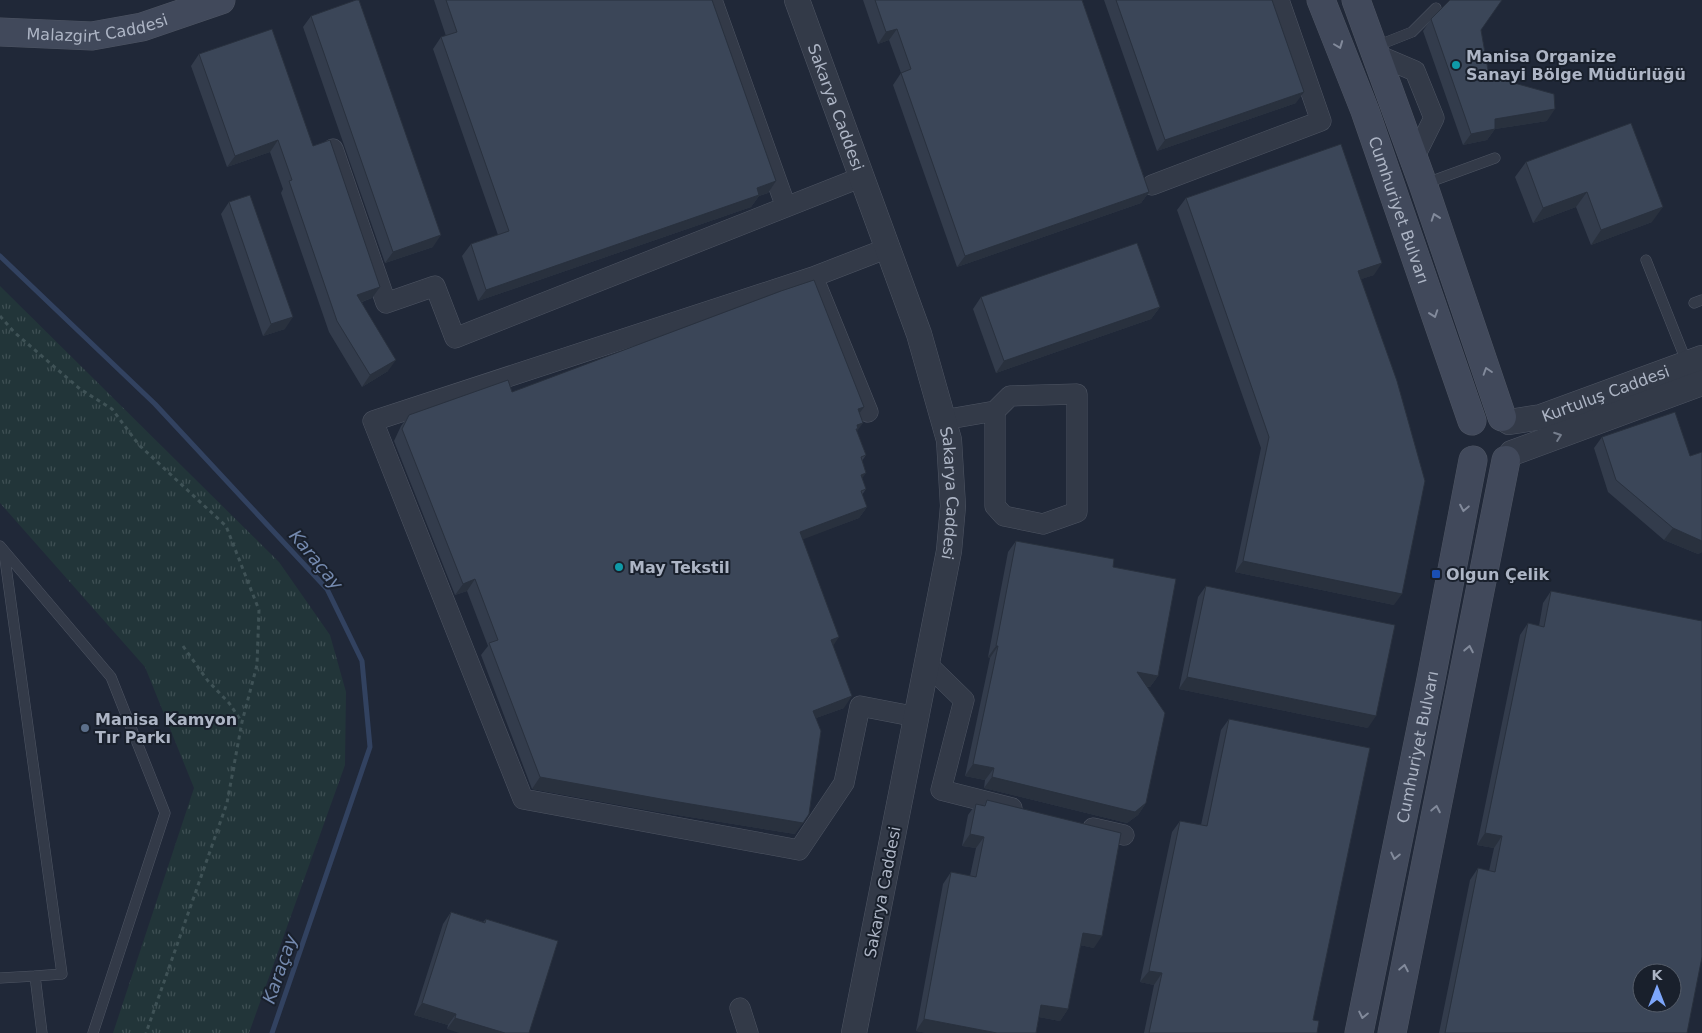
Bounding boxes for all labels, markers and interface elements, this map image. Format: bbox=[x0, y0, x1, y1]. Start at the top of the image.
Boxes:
street label: Malazgirt Caddesi bbox=[26, 10, 170, 46]
street label: Sakarya Caddesi bbox=[804, 41, 867, 173]
one-way arrow bbox=[1333, 41, 1343, 49]
place label: Manisa Organize Sanayi Bölge Müdürlüğü bbox=[1466, 47, 1686, 84]
marker: Manisa Organize Sanayi Bölge Müdürlüğü bbox=[1450, 59, 1462, 71]
street label: Cumhuriyet Bulvarı bbox=[1364, 134, 1433, 286]
one-way arrow bbox=[1430, 213, 1440, 222]
one-way arrow bbox=[1428, 309, 1438, 318]
street label: Kurtuluş Caddesi bbox=[1539, 362, 1672, 426]
one-way arrow bbox=[1483, 367, 1493, 375]
street label: Sakarya Caddesi bbox=[936, 424, 962, 561]
one-way arrow bbox=[1553, 432, 1561, 442]
one-way arrow bbox=[1460, 503, 1470, 512]
water label: Karaçay bbox=[285, 525, 348, 594]
place label: May Tekstil bbox=[629, 558, 730, 577]
marker: May Tekstil bbox=[613, 561, 625, 573]
place label: Olgun Çelik bbox=[1446, 565, 1549, 584]
marker: Olgun Çelik bbox=[1430, 568, 1442, 580]
one-way arrow bbox=[1463, 645, 1473, 654]
street label: Cumhuriyet Bulvarı bbox=[1393, 669, 1442, 825]
place label: Manisa Kamyon Tır Parkı bbox=[95, 710, 237, 747]
marker: Manisa Kamyon Tır Parkı bbox=[79, 722, 91, 734]
one-way arrow bbox=[1431, 804, 1441, 813]
street label: Sakarya Caddesi bbox=[860, 825, 905, 959]
one-way arrow bbox=[1390, 852, 1401, 860]
water label: Karaçay bbox=[258, 931, 301, 1006]
north arrow bbox=[1632, 963, 1682, 1013]
one-way arrow bbox=[1399, 964, 1409, 972]
text: K bbox=[1652, 967, 1664, 983]
one-way arrow bbox=[1358, 1011, 1369, 1020]

